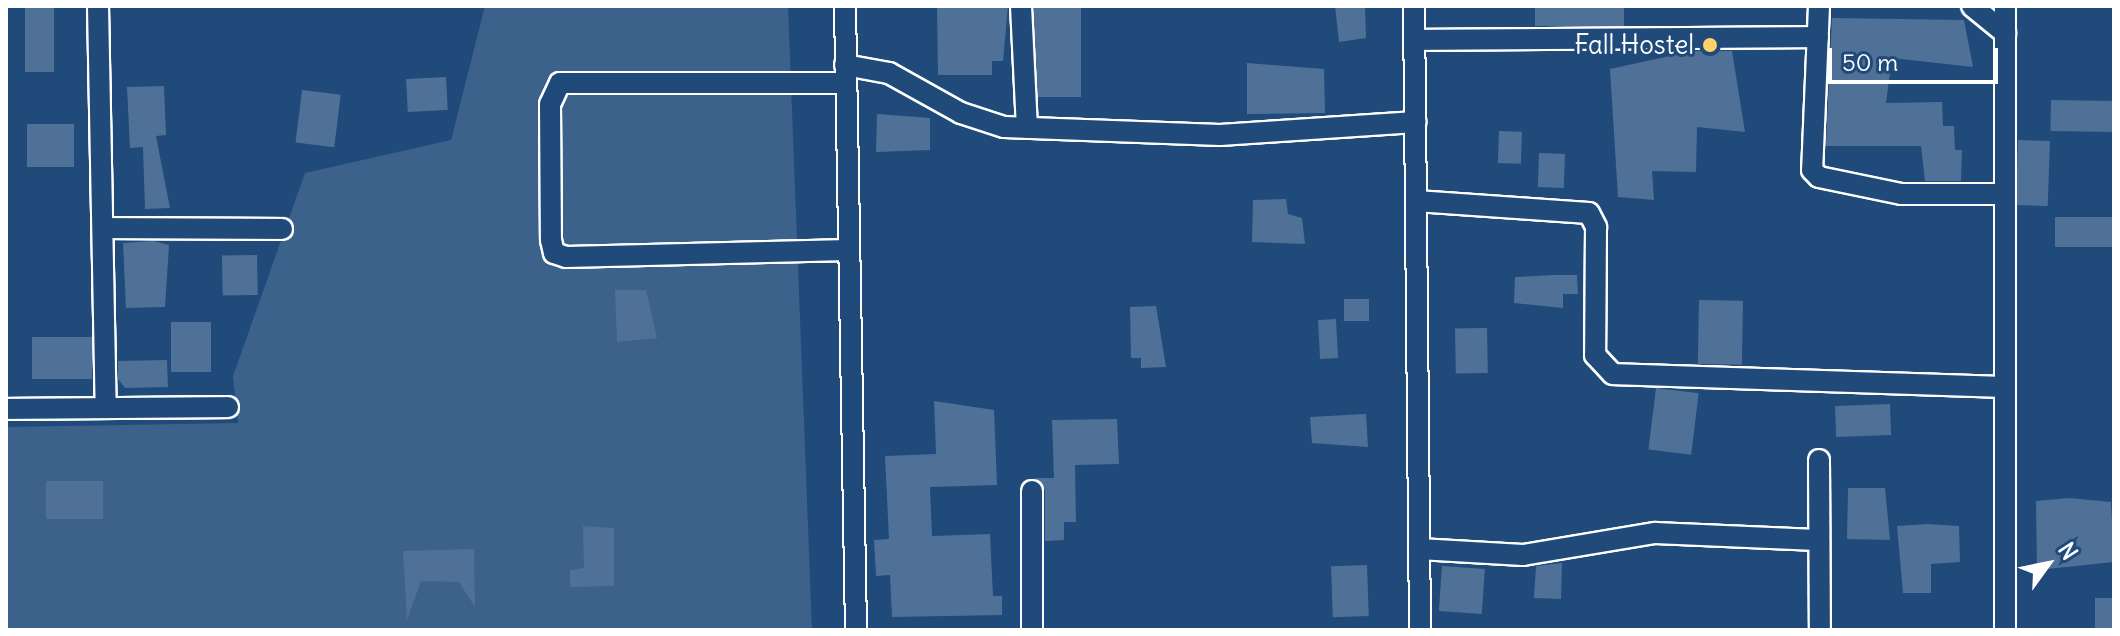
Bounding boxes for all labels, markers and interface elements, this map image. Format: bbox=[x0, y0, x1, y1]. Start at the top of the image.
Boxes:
place label: Fall Hostel bbox=[1574, 29, 1694, 61]
scale bar bbox=[1832, 32, 2002, 82]
marker: Fall Hostel bbox=[1701, 36, 1719, 54]
text: 50 m bbox=[1842, 47, 1898, 77]
north arrow bbox=[2008, 524, 2088, 604]
text: N bbox=[2052, 537, 2084, 565]

